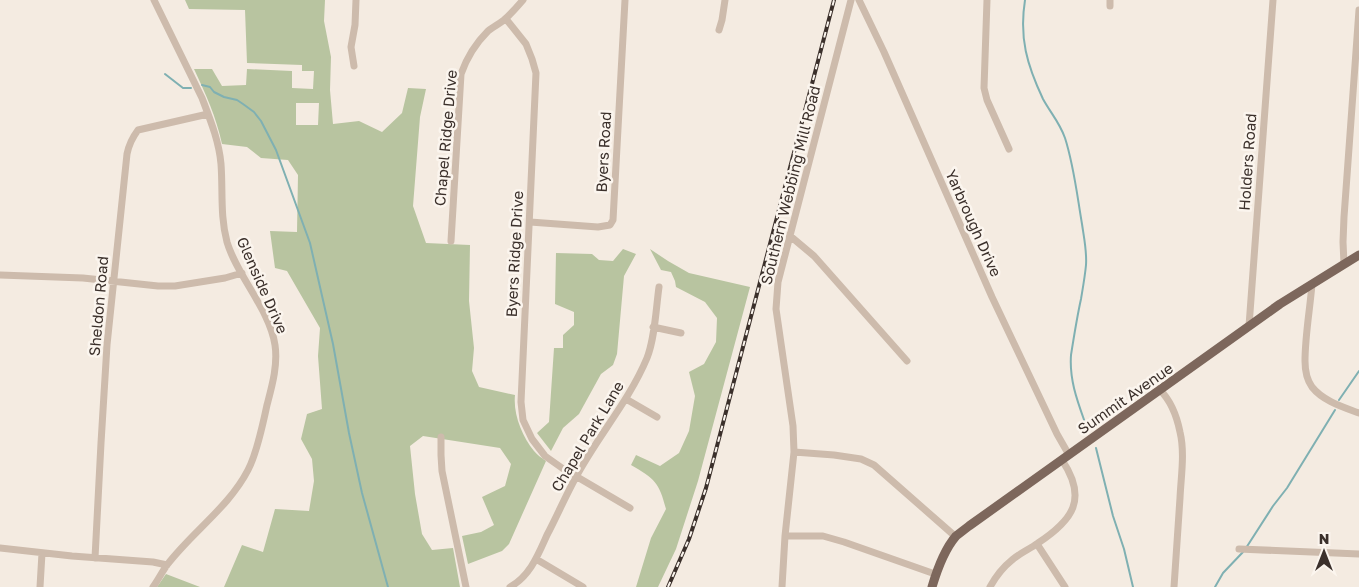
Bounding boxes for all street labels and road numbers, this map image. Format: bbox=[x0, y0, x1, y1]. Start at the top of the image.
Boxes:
street label: Chapel Ridge Drive bbox=[430, 69, 460, 207]
street label: Southern Webbing Mill Road bbox=[757, 84, 823, 286]
street label: Byers Road bbox=[592, 111, 614, 193]
street label: Holders Road bbox=[1235, 113, 1259, 211]
street label: Yarbrough Drive bbox=[942, 167, 1006, 280]
street label: Byers Ridge Drive bbox=[502, 190, 526, 318]
street label: Glenside Drive bbox=[234, 234, 292, 336]
street label: Sheldon Road bbox=[85, 255, 111, 357]
street label: Summit Avenue bbox=[1074, 358, 1176, 437]
street label: Chapel Park Lane bbox=[547, 377, 627, 495]

